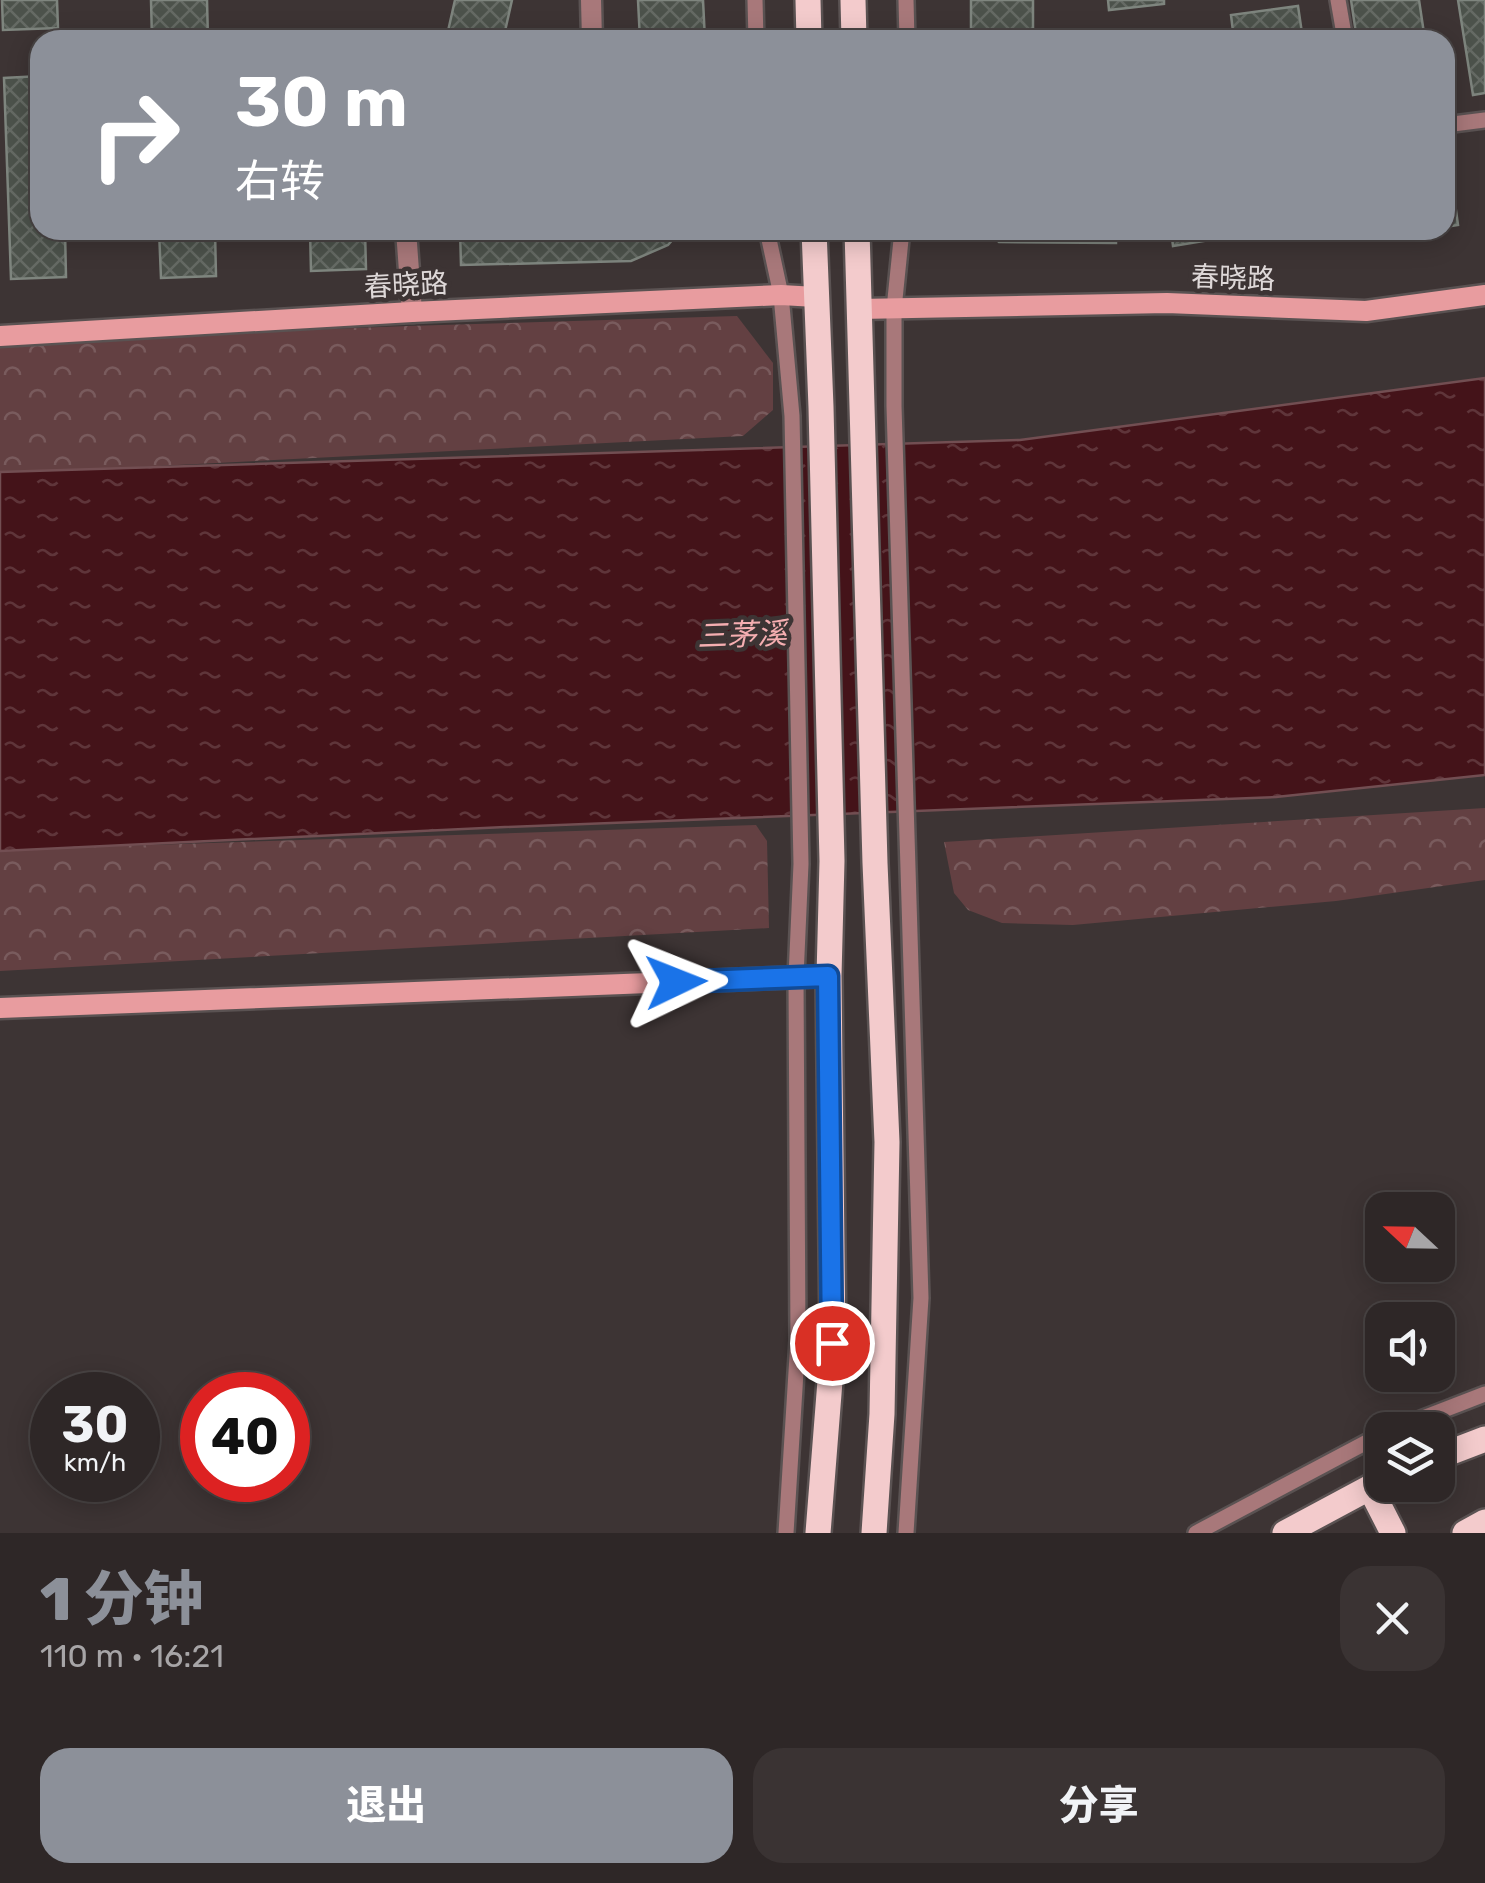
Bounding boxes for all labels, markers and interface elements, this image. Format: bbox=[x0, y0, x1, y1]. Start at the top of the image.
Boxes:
text: 30 m bbox=[235, 61, 408, 144]
icon: right bbox=[70, 70, 200, 200]
text: 右转 bbox=[235, 155, 325, 208]
street label: 春晓路 bbox=[1190, 260, 1276, 296]
street label: 春晓路 bbox=[363, 266, 449, 304]
water label: 三茅溪 bbox=[696, 615, 791, 655]
position arrow bbox=[624, 930, 728, 1034]
north arrow bbox=[1365, 1192, 1455, 1282]
map controls bbox=[1365, 1192, 1455, 1502]
pin bbox=[790, 1301, 875, 1386]
button: sound bbox=[1365, 1302, 1455, 1392]
icon: arrive bbox=[805, 1316, 860, 1371]
speed limit sign: 40 bbox=[180, 1372, 310, 1502]
text: 30 bbox=[62, 1395, 128, 1455]
button: layers bbox=[1365, 1412, 1455, 1502]
text: km/h bbox=[64, 1448, 126, 1477]
text: 1 分钟 bbox=[40, 1564, 204, 1635]
button: close bbox=[1340, 1566, 1445, 1671]
text: 110 m · 16:21 bbox=[40, 1637, 224, 1675]
button: 退出 bbox=[40, 1748, 733, 1863]
button: 分享 bbox=[753, 1748, 1445, 1863]

